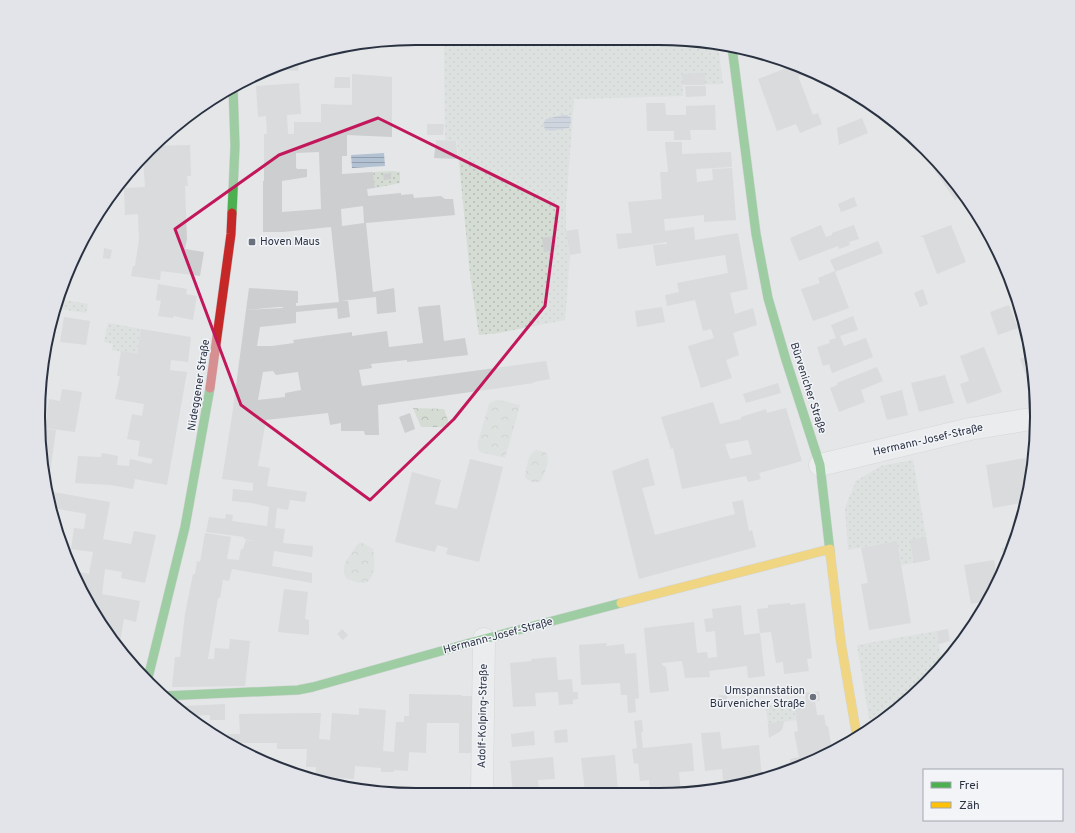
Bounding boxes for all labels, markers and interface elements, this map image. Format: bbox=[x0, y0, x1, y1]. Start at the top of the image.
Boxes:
place label: Hoven Maus bbox=[260, 235, 320, 249]
marker: Hoven Maus bbox=[247, 237, 257, 247]
street label: Nideggener Straße bbox=[185, 338, 213, 432]
street label: Bürvenicher Straße bbox=[787, 341, 829, 435]
street label: Hermann-Josef-Straße bbox=[871, 420, 985, 460]
street label: Hermann-Josef-Straße bbox=[442, 615, 554, 657]
street label: Adolf-Kolping-Straße bbox=[475, 664, 491, 768]
place label: Umspannstation Bürvenicher Straße bbox=[710, 684, 805, 711]
marker: Umspannstation Bürvenicher Straße bbox=[808, 692, 818, 702]
legend bbox=[923, 769, 1063, 821]
text: Frei bbox=[959, 778, 979, 794]
text: Zäh bbox=[959, 798, 980, 814]

